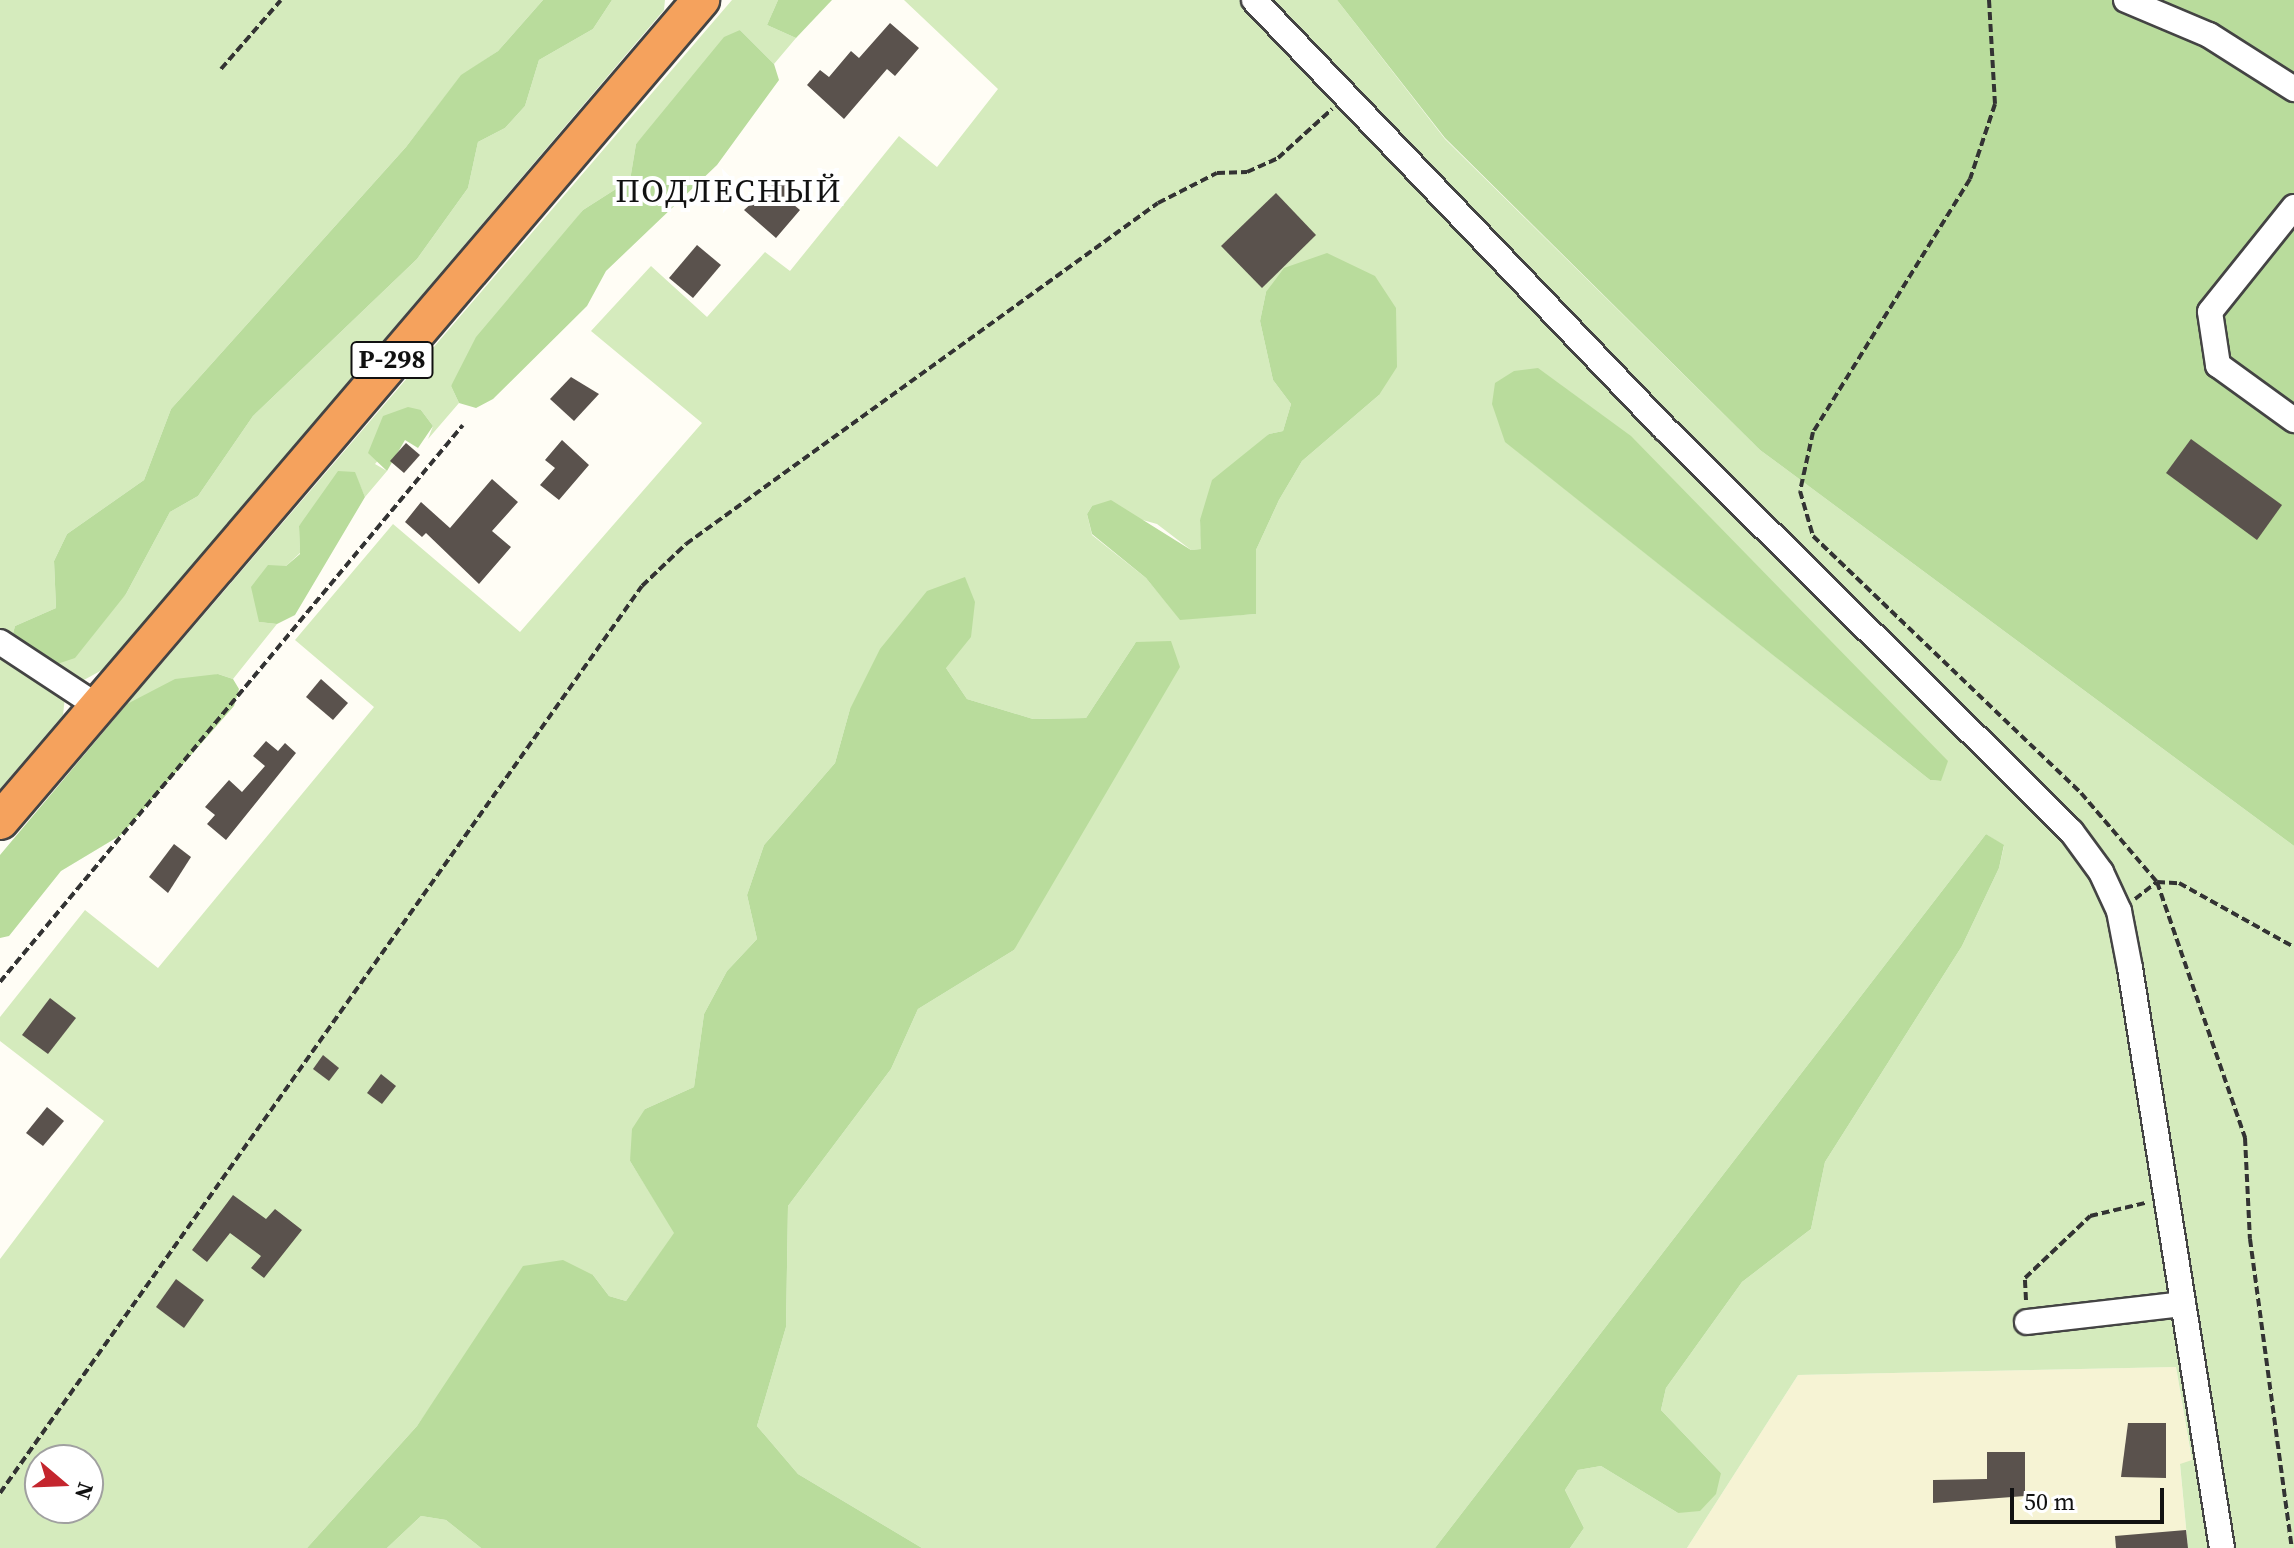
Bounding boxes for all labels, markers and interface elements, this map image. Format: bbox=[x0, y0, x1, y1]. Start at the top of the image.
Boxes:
district label: ПОДЛЕСНЫЙ bbox=[615, 172, 843, 210]
road number: Р-298 bbox=[350, 338, 434, 382]
north arrow bbox=[24, 1444, 104, 1524]
scale bar bbox=[2014, 1472, 2168, 1522]
text: N bbox=[68, 1479, 102, 1504]
text: 50 m bbox=[2024, 1485, 2075, 1518]

